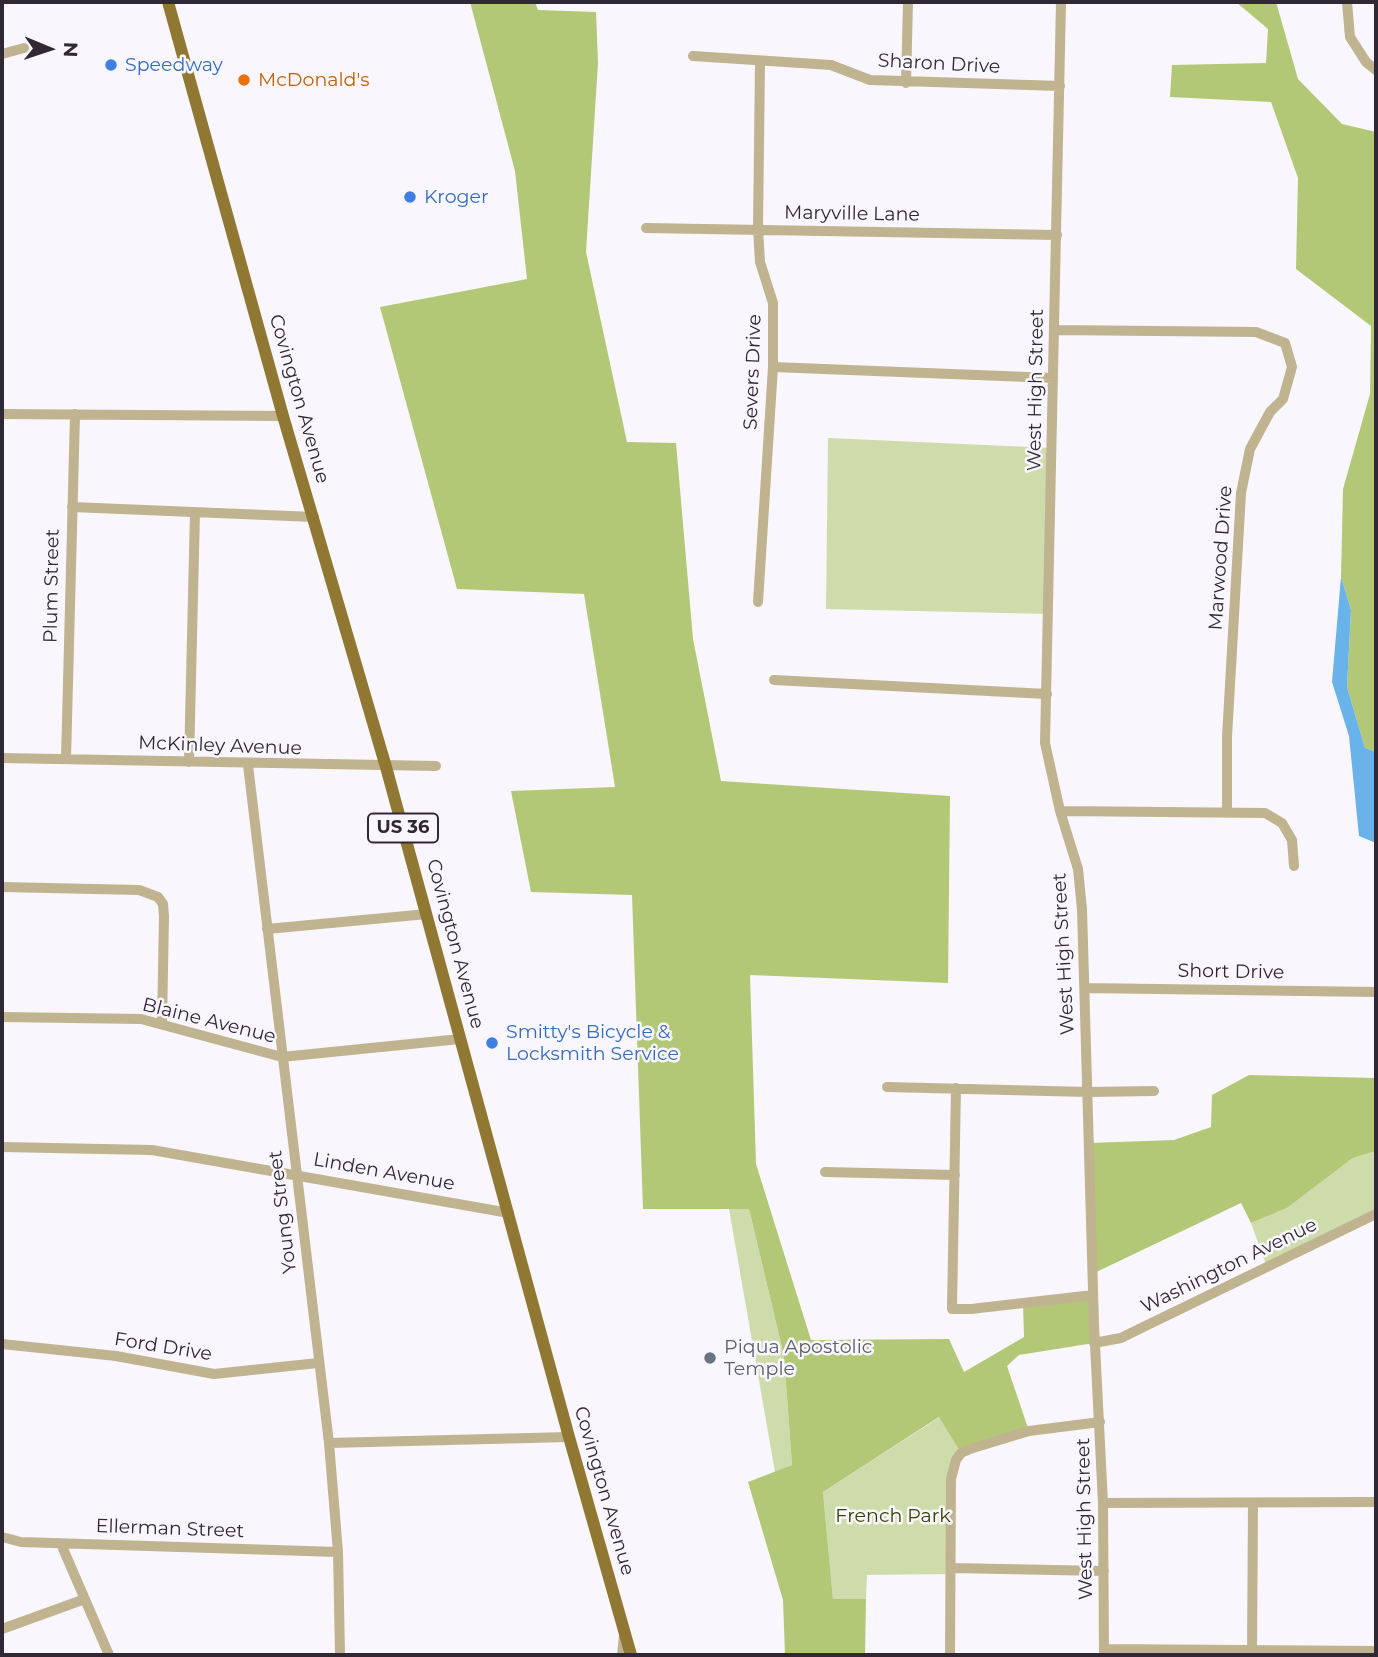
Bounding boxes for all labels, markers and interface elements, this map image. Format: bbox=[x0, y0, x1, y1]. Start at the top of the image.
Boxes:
north arrow bbox=[14, 14, 84, 84]
text: N bbox=[59, 42, 82, 58]
street label: Sharon Drive bbox=[877, 49, 1001, 79]
place label: Speedway bbox=[125, 54, 223, 76]
marker: Speedway bbox=[103, 57, 119, 73]
place label: McDonald's bbox=[258, 69, 370, 91]
marker: McDonald's bbox=[236, 72, 252, 88]
place label: Kroger bbox=[424, 186, 489, 208]
marker: Kroger bbox=[402, 189, 418, 205]
street label: Maryville Lane bbox=[784, 201, 920, 227]
street label: West High Street bbox=[1023, 309, 1049, 471]
street label: Covington Avenue bbox=[264, 312, 334, 486]
street label: Severs Drive bbox=[740, 314, 766, 430]
street label: Marwood Drive bbox=[1205, 485, 1237, 631]
street label: Plum Street bbox=[40, 529, 64, 643]
street label: McKinley Avenue bbox=[138, 732, 302, 760]
road number: US 36 bbox=[368, 814, 438, 842]
street label: Covington Avenue bbox=[421, 857, 489, 1031]
street label: West High Street bbox=[1048, 872, 1080, 1036]
street label: Short Drive bbox=[1177, 960, 1285, 984]
street label: Blaine Avenue bbox=[140, 993, 278, 1049]
place label: Smitty's Bicycle & Locksmith Service bbox=[506, 1021, 679, 1065]
marker: Smitty's Bicycle & Locksmith Service bbox=[484, 1035, 500, 1051]
street label: Linden Avenue bbox=[312, 1148, 456, 1196]
street label: Young Street bbox=[264, 1149, 302, 1275]
street label: Washington Avenue bbox=[1137, 1213, 1321, 1319]
street label: Ford Drive bbox=[113, 1328, 213, 1366]
place label: Piqua Apostolic Temple bbox=[724, 1336, 872, 1380]
marker: Piqua Apostolic Temple bbox=[702, 1350, 718, 1366]
street label: Covington Avenue bbox=[569, 1404, 639, 1578]
street label: West High Street bbox=[1072, 1438, 1098, 1600]
park label: French Park bbox=[835, 1505, 951, 1527]
street label: Ellerman Street bbox=[95, 1515, 245, 1543]

